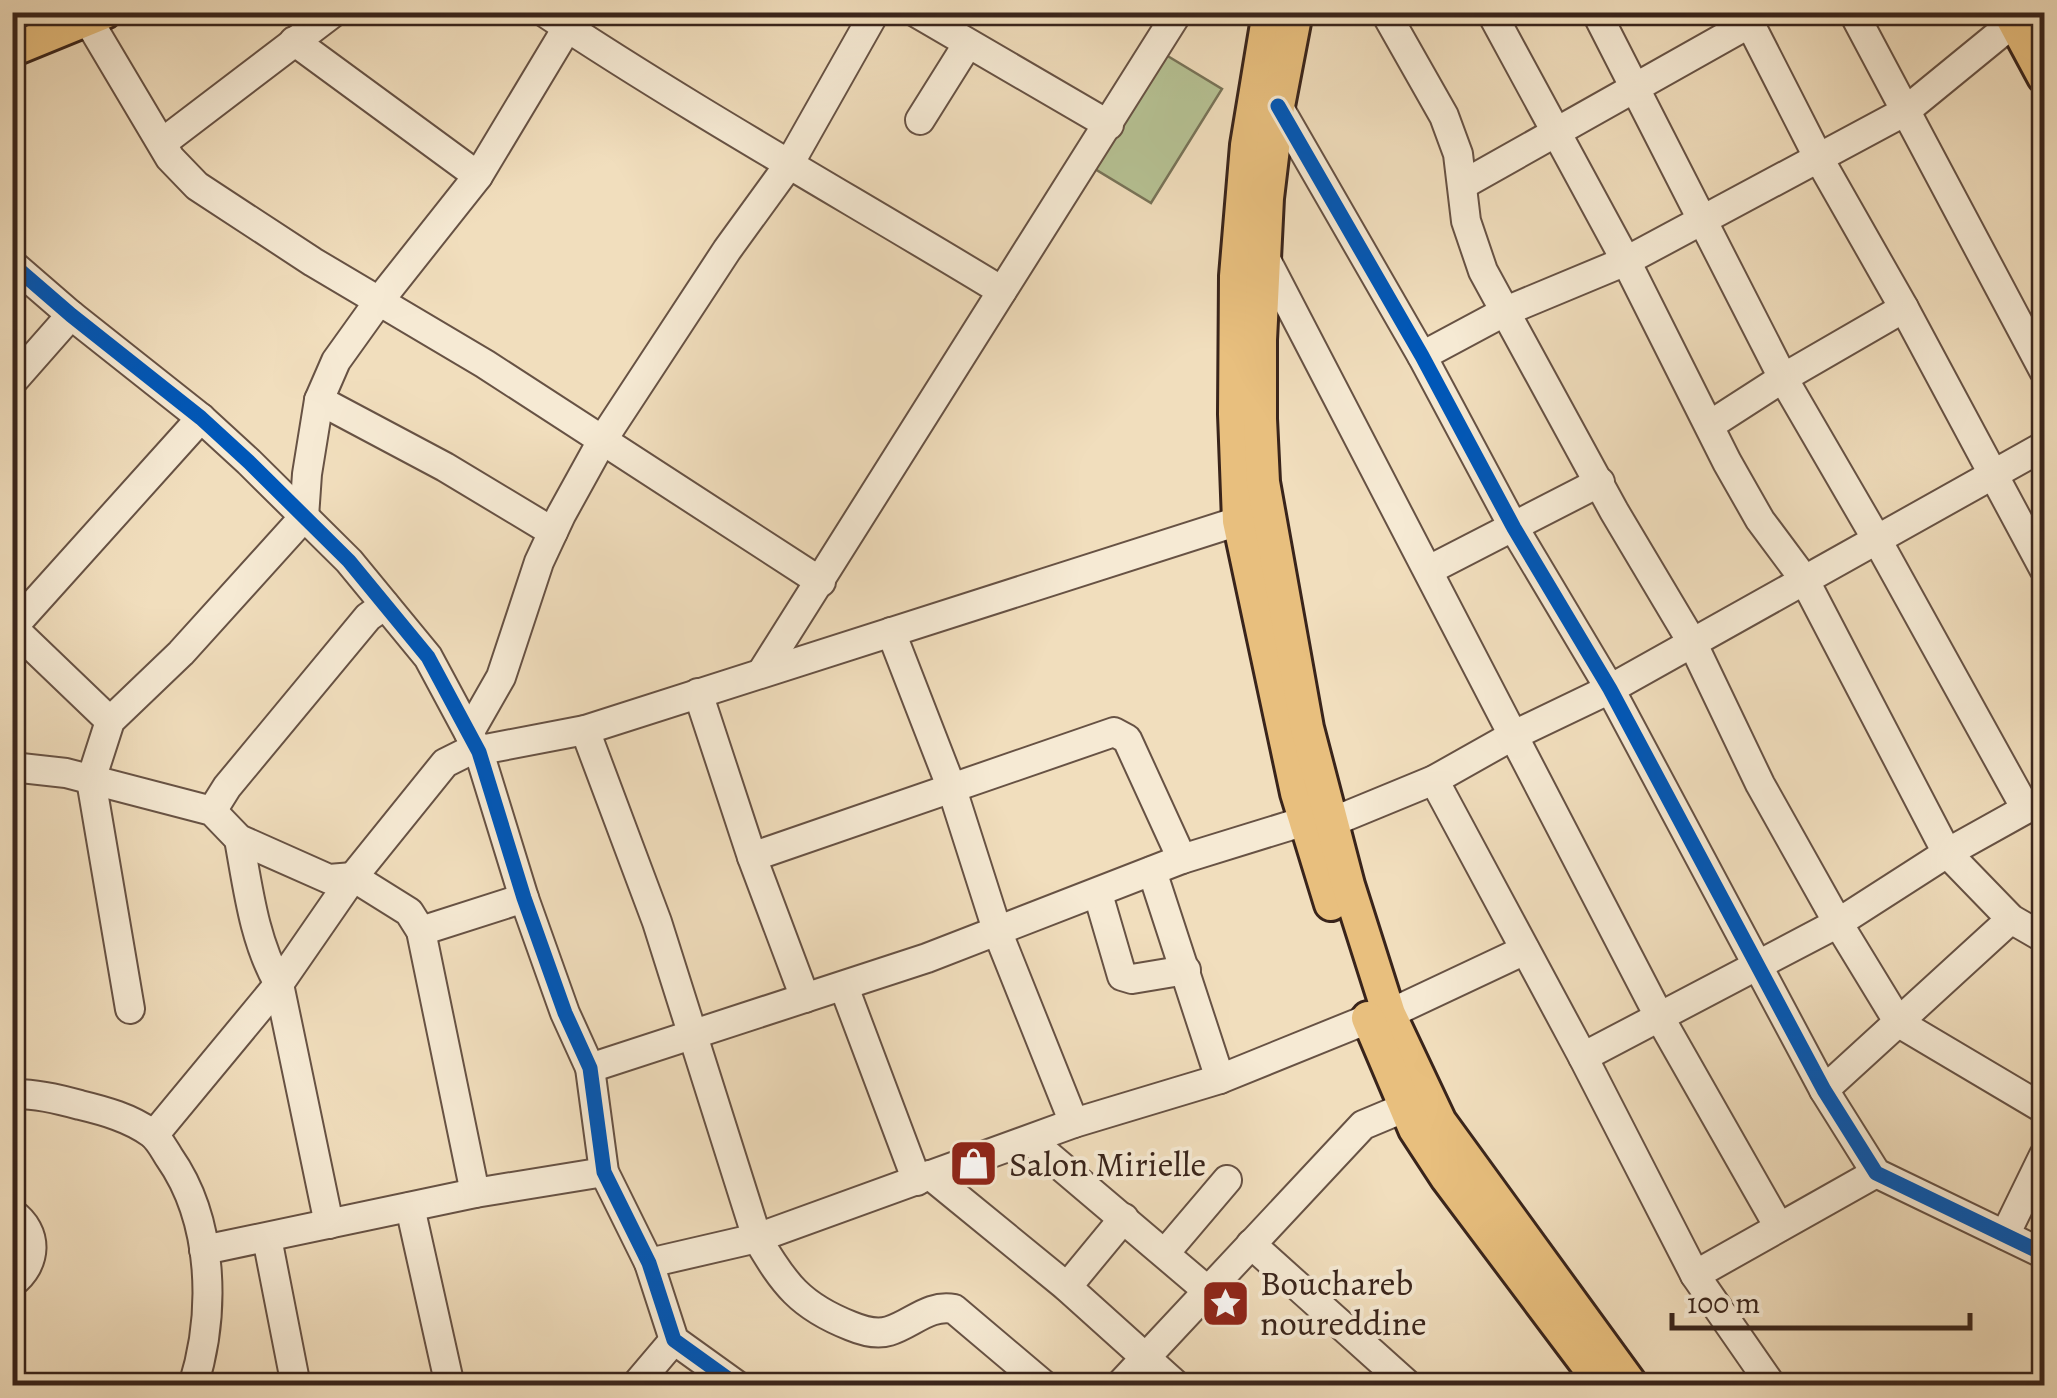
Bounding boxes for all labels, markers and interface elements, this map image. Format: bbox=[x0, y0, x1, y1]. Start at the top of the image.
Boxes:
shop icon: Salon Mirielle bbox=[948, 1138, 1000, 1190]
place label: Salon Mirielle bbox=[1009, 1140, 1206, 1188]
place label: Bouchareb noureddine bbox=[1260, 1259, 1427, 1347]
scale bar bbox=[1672, 1268, 1970, 1330]
place icon: Bouchareb noureddine bbox=[1199, 1277, 1251, 1329]
text: 100 m bbox=[1687, 1283, 1760, 1323]

